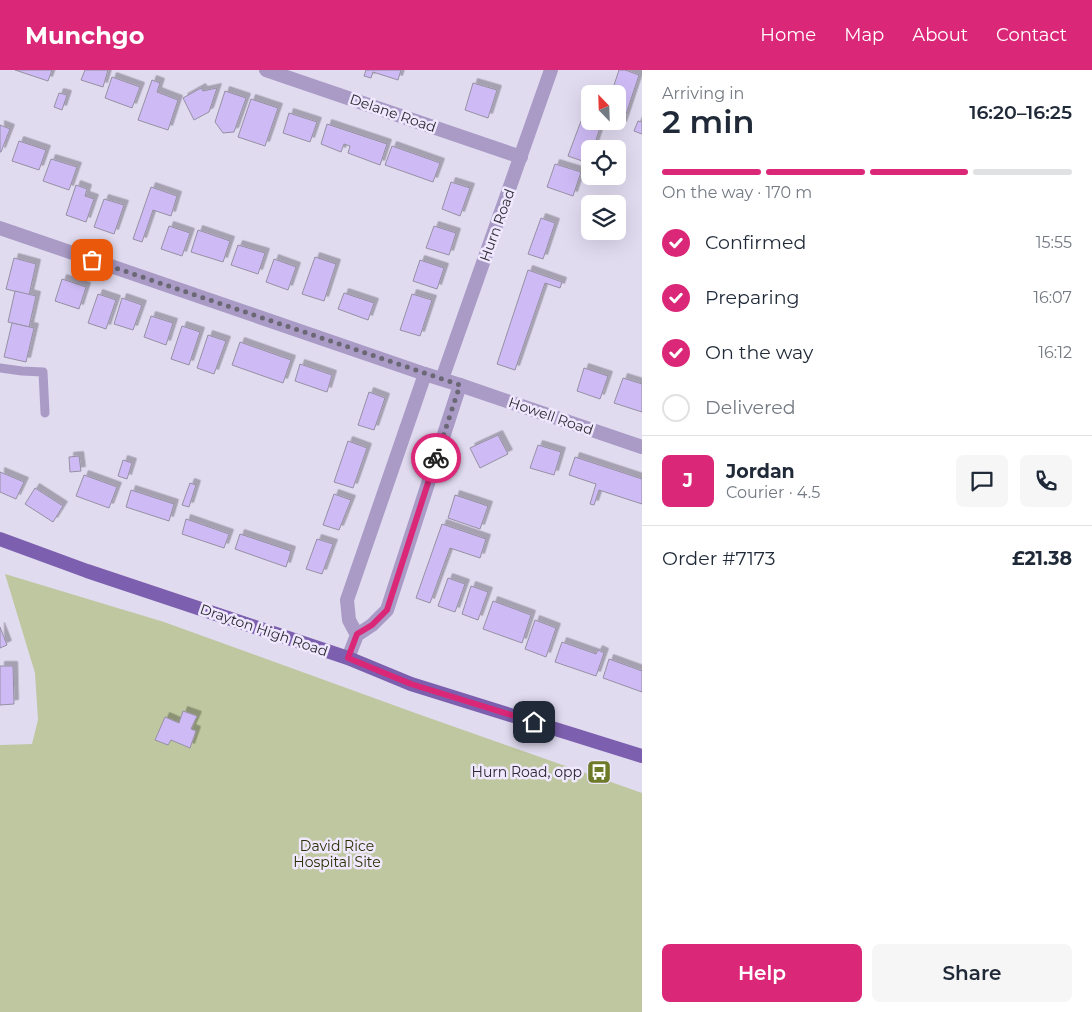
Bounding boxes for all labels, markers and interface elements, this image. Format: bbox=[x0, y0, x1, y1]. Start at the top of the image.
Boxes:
text: Munchgo bbox=[25, 21, 144, 50]
text: Home bbox=[760, 24, 816, 46]
text: Map bbox=[844, 24, 884, 46]
text: About bbox=[912, 24, 968, 46]
text: Contact bbox=[996, 24, 1067, 46]
text: Arriving in bbox=[662, 84, 744, 103]
north arrow bbox=[581, 85, 626, 130]
map controls bbox=[581, 85, 626, 240]
street label: Delane Road bbox=[347, 90, 439, 136]
text: 16:20–16:25 bbox=[969, 101, 1072, 124]
text: 2 min bbox=[662, 102, 754, 141]
button: locate bbox=[581, 140, 626, 185]
text: On the way · 170 m bbox=[662, 183, 812, 202]
street label: Hurn Road bbox=[476, 186, 518, 264]
button: layers bbox=[581, 195, 626, 240]
icon: check bbox=[662, 229, 690, 257]
text: Confirmed bbox=[705, 231, 806, 254]
text: 15:55 bbox=[1036, 233, 1072, 252]
pin bbox=[71, 239, 113, 281]
icon: bag bbox=[78, 246, 106, 274]
icon: check bbox=[662, 284, 690, 312]
text: Preparing bbox=[705, 286, 800, 309]
text: 16:07 bbox=[1033, 288, 1072, 307]
icon: check bbox=[662, 339, 690, 367]
text: On the way bbox=[705, 341, 813, 364]
text: 16:12 bbox=[1038, 343, 1072, 362]
street label: Howell Road bbox=[506, 393, 596, 439]
text: Delivered bbox=[705, 396, 796, 419]
courier bbox=[411, 433, 461, 483]
icon: bike bbox=[422, 444, 450, 472]
button: chat bbox=[956, 455, 1008, 507]
button: phone bbox=[1020, 455, 1072, 507]
text: Jordan bbox=[726, 460, 795, 483]
text: J bbox=[683, 469, 693, 492]
text: Courier · 4.5 bbox=[726, 483, 820, 502]
text: Order #7173 bbox=[662, 547, 775, 570]
text: £21.38 bbox=[1012, 547, 1072, 570]
street label: Drayton High Road bbox=[198, 600, 330, 660]
pin bbox=[513, 701, 555, 743]
icon: home bbox=[520, 708, 548, 736]
bus stop icon: Hurn Road, opp bbox=[586, 759, 612, 785]
place label: Hurn Road, opp bbox=[472, 763, 582, 781]
park label: David Rice Hospital Site bbox=[293, 837, 381, 871]
button: Help bbox=[662, 944, 862, 1002]
button: Share bbox=[872, 944, 1072, 1002]

